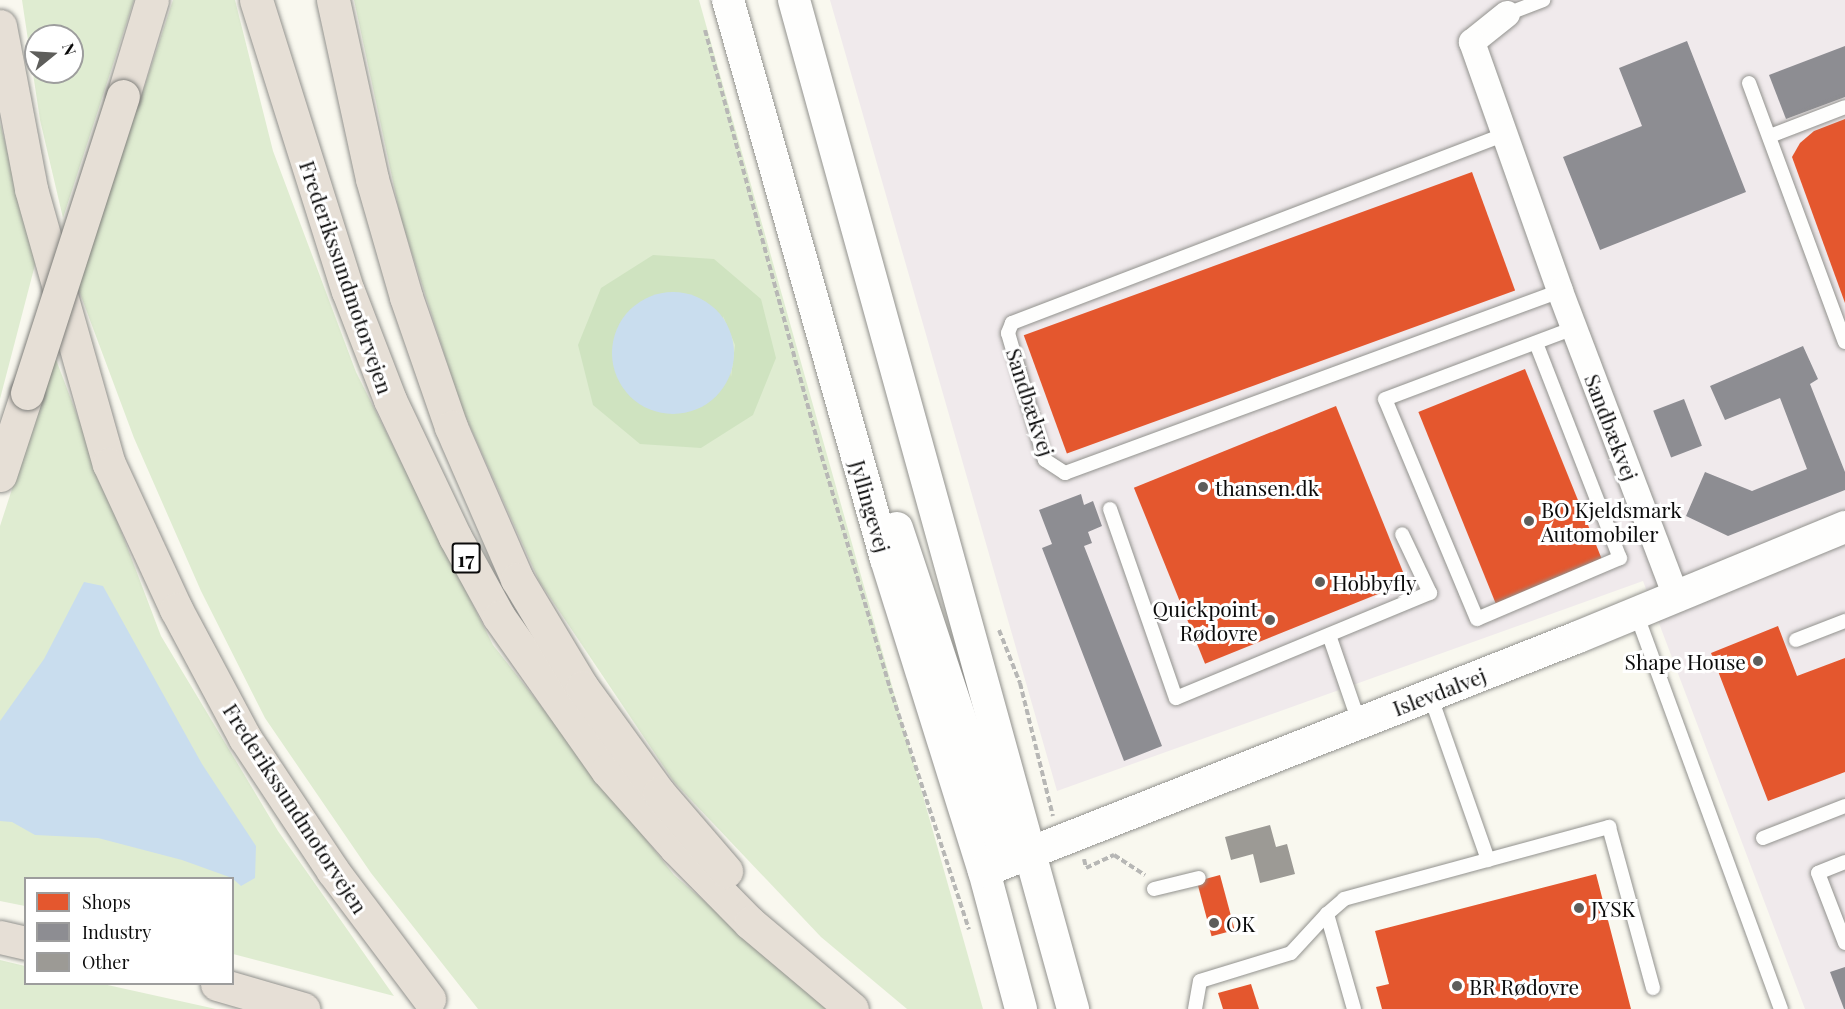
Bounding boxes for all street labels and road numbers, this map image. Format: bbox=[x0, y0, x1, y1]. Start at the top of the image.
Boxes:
street label: Frederikssundmotorvejen bbox=[295, 157, 399, 397]
street label: Sandbækvej bbox=[1002, 345, 1060, 459]
street label: Sandbækvej bbox=[1580, 370, 1644, 484]
street label: Jyllingevej bbox=[846, 457, 896, 555]
road number: 17 bbox=[451, 541, 481, 575]
street label: Islevdalvej bbox=[1389, 662, 1489, 720]
street label: Frederikssundmotorvejen bbox=[219, 698, 373, 918]

